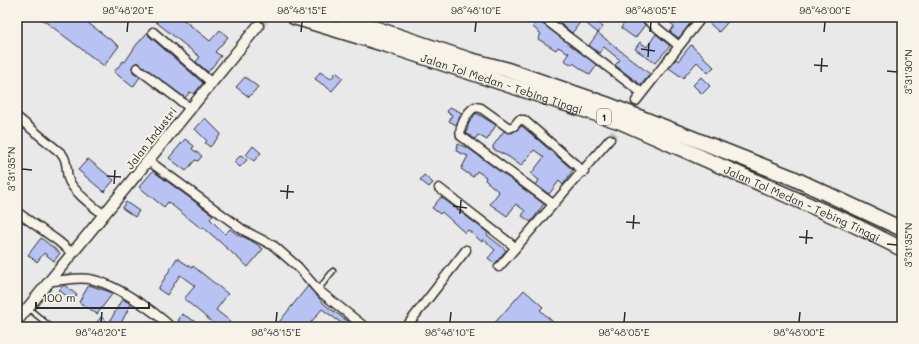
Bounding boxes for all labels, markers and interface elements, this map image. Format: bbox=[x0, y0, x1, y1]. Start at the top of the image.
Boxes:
text: 98°48'20"E bbox=[103, 3, 154, 17]
text: 98°48'15"E bbox=[277, 3, 327, 17]
text: 98°48'10"E bbox=[451, 3, 501, 17]
text: 98°48'05"E bbox=[625, 3, 677, 17]
text: 98°48'00"E bbox=[799, 3, 851, 17]
street label: Jalan Tol Medan - Tebing Tinggi bbox=[419, 49, 585, 116]
text: 3°31'30"N bbox=[901, 49, 915, 95]
street label: Jalan Industri bbox=[122, 104, 180, 172]
road number: 1 bbox=[597, 109, 611, 125]
text: 3°31'35"N bbox=[4, 147, 18, 191]
street label: Jalan Tol Medan - Tebing Tinggi bbox=[722, 161, 883, 244]
text: 3°31'35"N bbox=[901, 223, 915, 267]
scale bar bbox=[36, 284, 149, 310]
text: 100 m bbox=[42, 289, 76, 305]
text: 98°48'20"E bbox=[76, 325, 127, 339]
text: 98°48'15"E bbox=[251, 325, 301, 339]
text: 98°48'10"E bbox=[425, 325, 475, 339]
text: 98°48'05"E bbox=[598, 325, 650, 339]
text: 98°48'00"E bbox=[773, 325, 825, 339]

